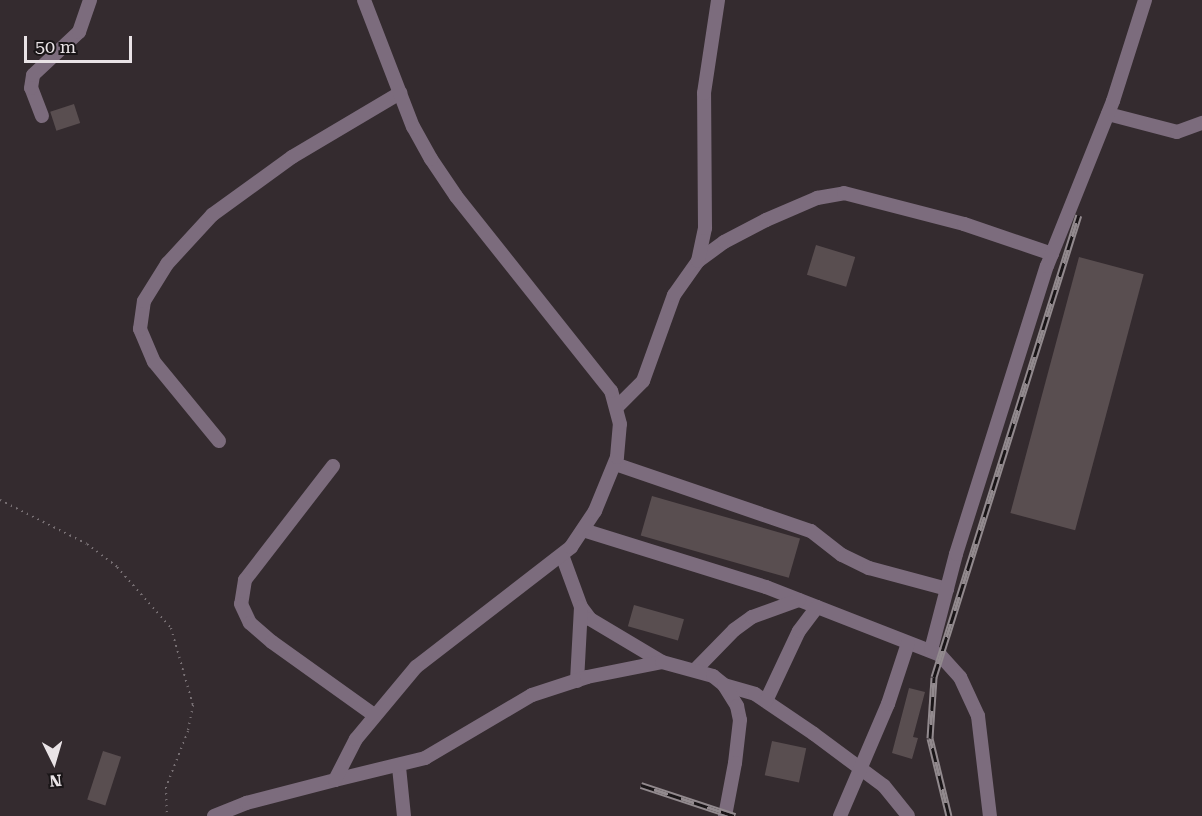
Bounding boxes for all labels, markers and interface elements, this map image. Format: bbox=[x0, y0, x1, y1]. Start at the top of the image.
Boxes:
scale bar bbox=[27, 24, 135, 62]
text: 50 m bbox=[35, 36, 76, 57]
north arrow bbox=[24, 732, 84, 792]
text: N bbox=[49, 770, 63, 790]

